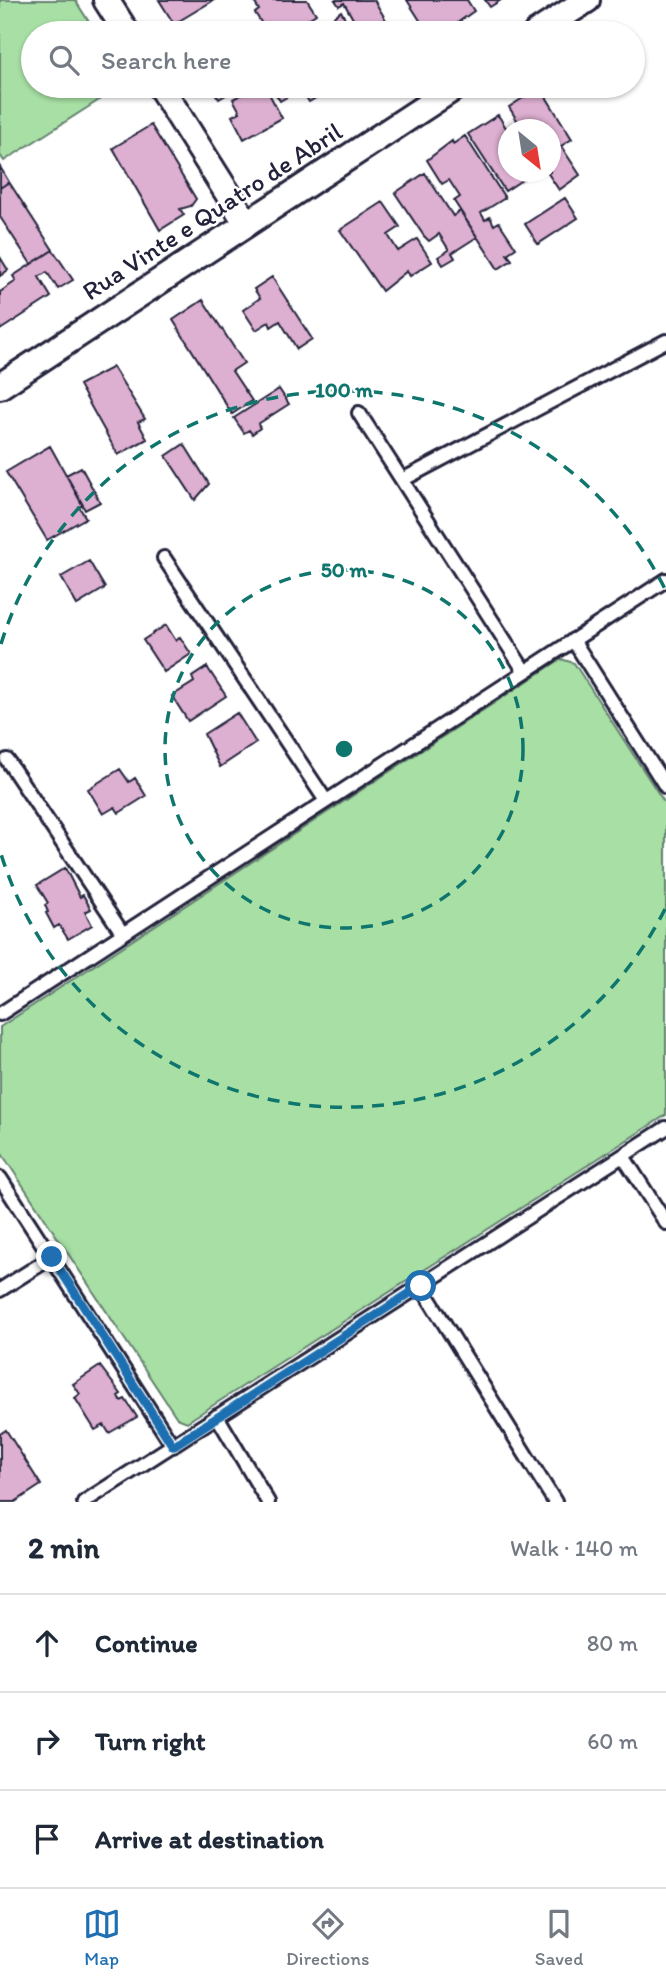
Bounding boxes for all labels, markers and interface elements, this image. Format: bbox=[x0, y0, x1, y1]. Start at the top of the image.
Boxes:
search box bbox=[21, 21, 645, 98]
icon: search bbox=[45, 41, 83, 79]
text: Search here bbox=[101, 44, 231, 76]
street label: Rua Vinte e Quatro de Abril bbox=[76, 115, 348, 307]
north arrow bbox=[498, 119, 561, 182]
text: 100 m bbox=[315, 377, 373, 402]
text: 50 m bbox=[321, 557, 368, 582]
centre of rings bbox=[332, 737, 356, 761]
route end bbox=[36, 1241, 67, 1272]
route start bbox=[405, 1270, 436, 1301]
text: 2 min bbox=[28, 1529, 99, 1566]
text: Walk · 140 m bbox=[510, 1534, 638, 1562]
icon: ahead bbox=[28, 1624, 66, 1662]
text: Continue bbox=[95, 1627, 198, 1659]
text: 80 m bbox=[587, 1629, 638, 1657]
icon: right bbox=[28, 1722, 66, 1760]
text: Turn right bbox=[95, 1725, 206, 1757]
text: 60 m bbox=[587, 1727, 638, 1755]
icon: arrive bbox=[28, 1820, 66, 1858]
text: Arrive at destination bbox=[95, 1823, 324, 1855]
tab: Map bbox=[83, 1905, 121, 1970]
tab: Directions bbox=[286, 1905, 370, 1970]
tab: Saved bbox=[535, 1905, 583, 1970]

